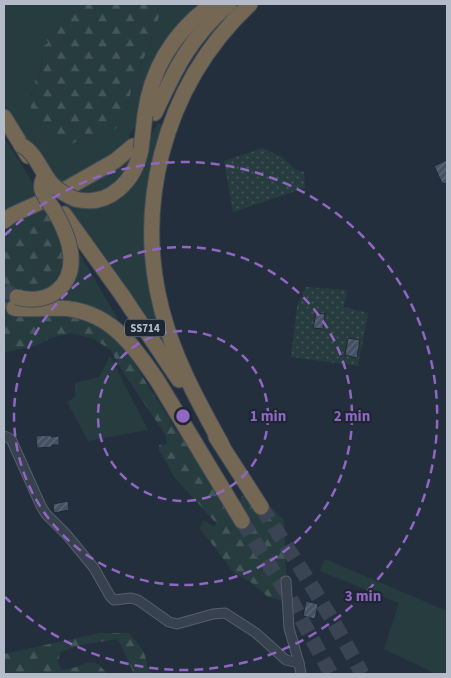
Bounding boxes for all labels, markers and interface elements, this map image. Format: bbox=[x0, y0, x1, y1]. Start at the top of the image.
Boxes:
road number: SS714 bbox=[125, 319, 165, 336]
text: 1 min bbox=[250, 406, 286, 427]
text: 2 min bbox=[334, 406, 370, 427]
centre of rings bbox=[174, 407, 192, 425]
text: 3 min bbox=[345, 586, 381, 607]

